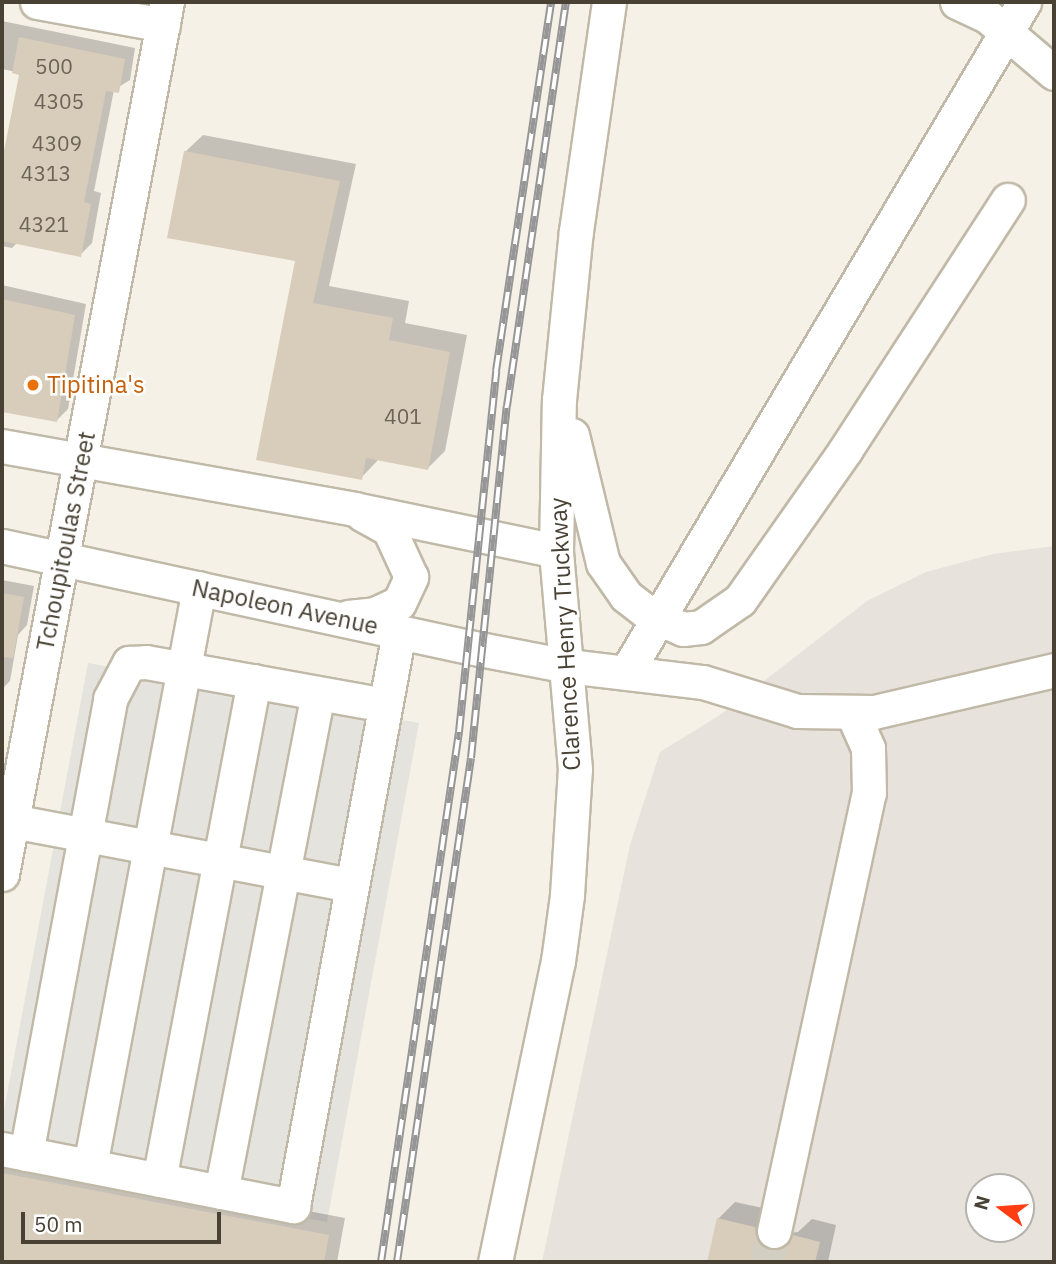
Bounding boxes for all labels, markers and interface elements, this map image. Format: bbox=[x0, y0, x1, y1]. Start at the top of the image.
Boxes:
house number: 500 bbox=[35, 53, 73, 79]
house number: 4305 bbox=[34, 88, 84, 114]
house number: 4309 bbox=[32, 130, 82, 156]
house number: 4313 bbox=[21, 160, 71, 186]
house number: 4321 bbox=[19, 211, 69, 237]
place label: Tipitina's bbox=[47, 371, 145, 399]
marker: Tipitina's bbox=[25, 377, 41, 393]
house number: 401 bbox=[384, 403, 422, 429]
street label: Tchoupitoulas Street bbox=[31, 429, 101, 653]
street label: Clarence Henry Truckway bbox=[543, 497, 587, 771]
street label: Napoleon Avenue bbox=[189, 573, 381, 641]
north arrow bbox=[965, 1173, 1035, 1243]
text: N bbox=[968, 1193, 995, 1213]
scale bar bbox=[24, 1198, 224, 1242]
text: 50 m bbox=[34, 1210, 83, 1238]

